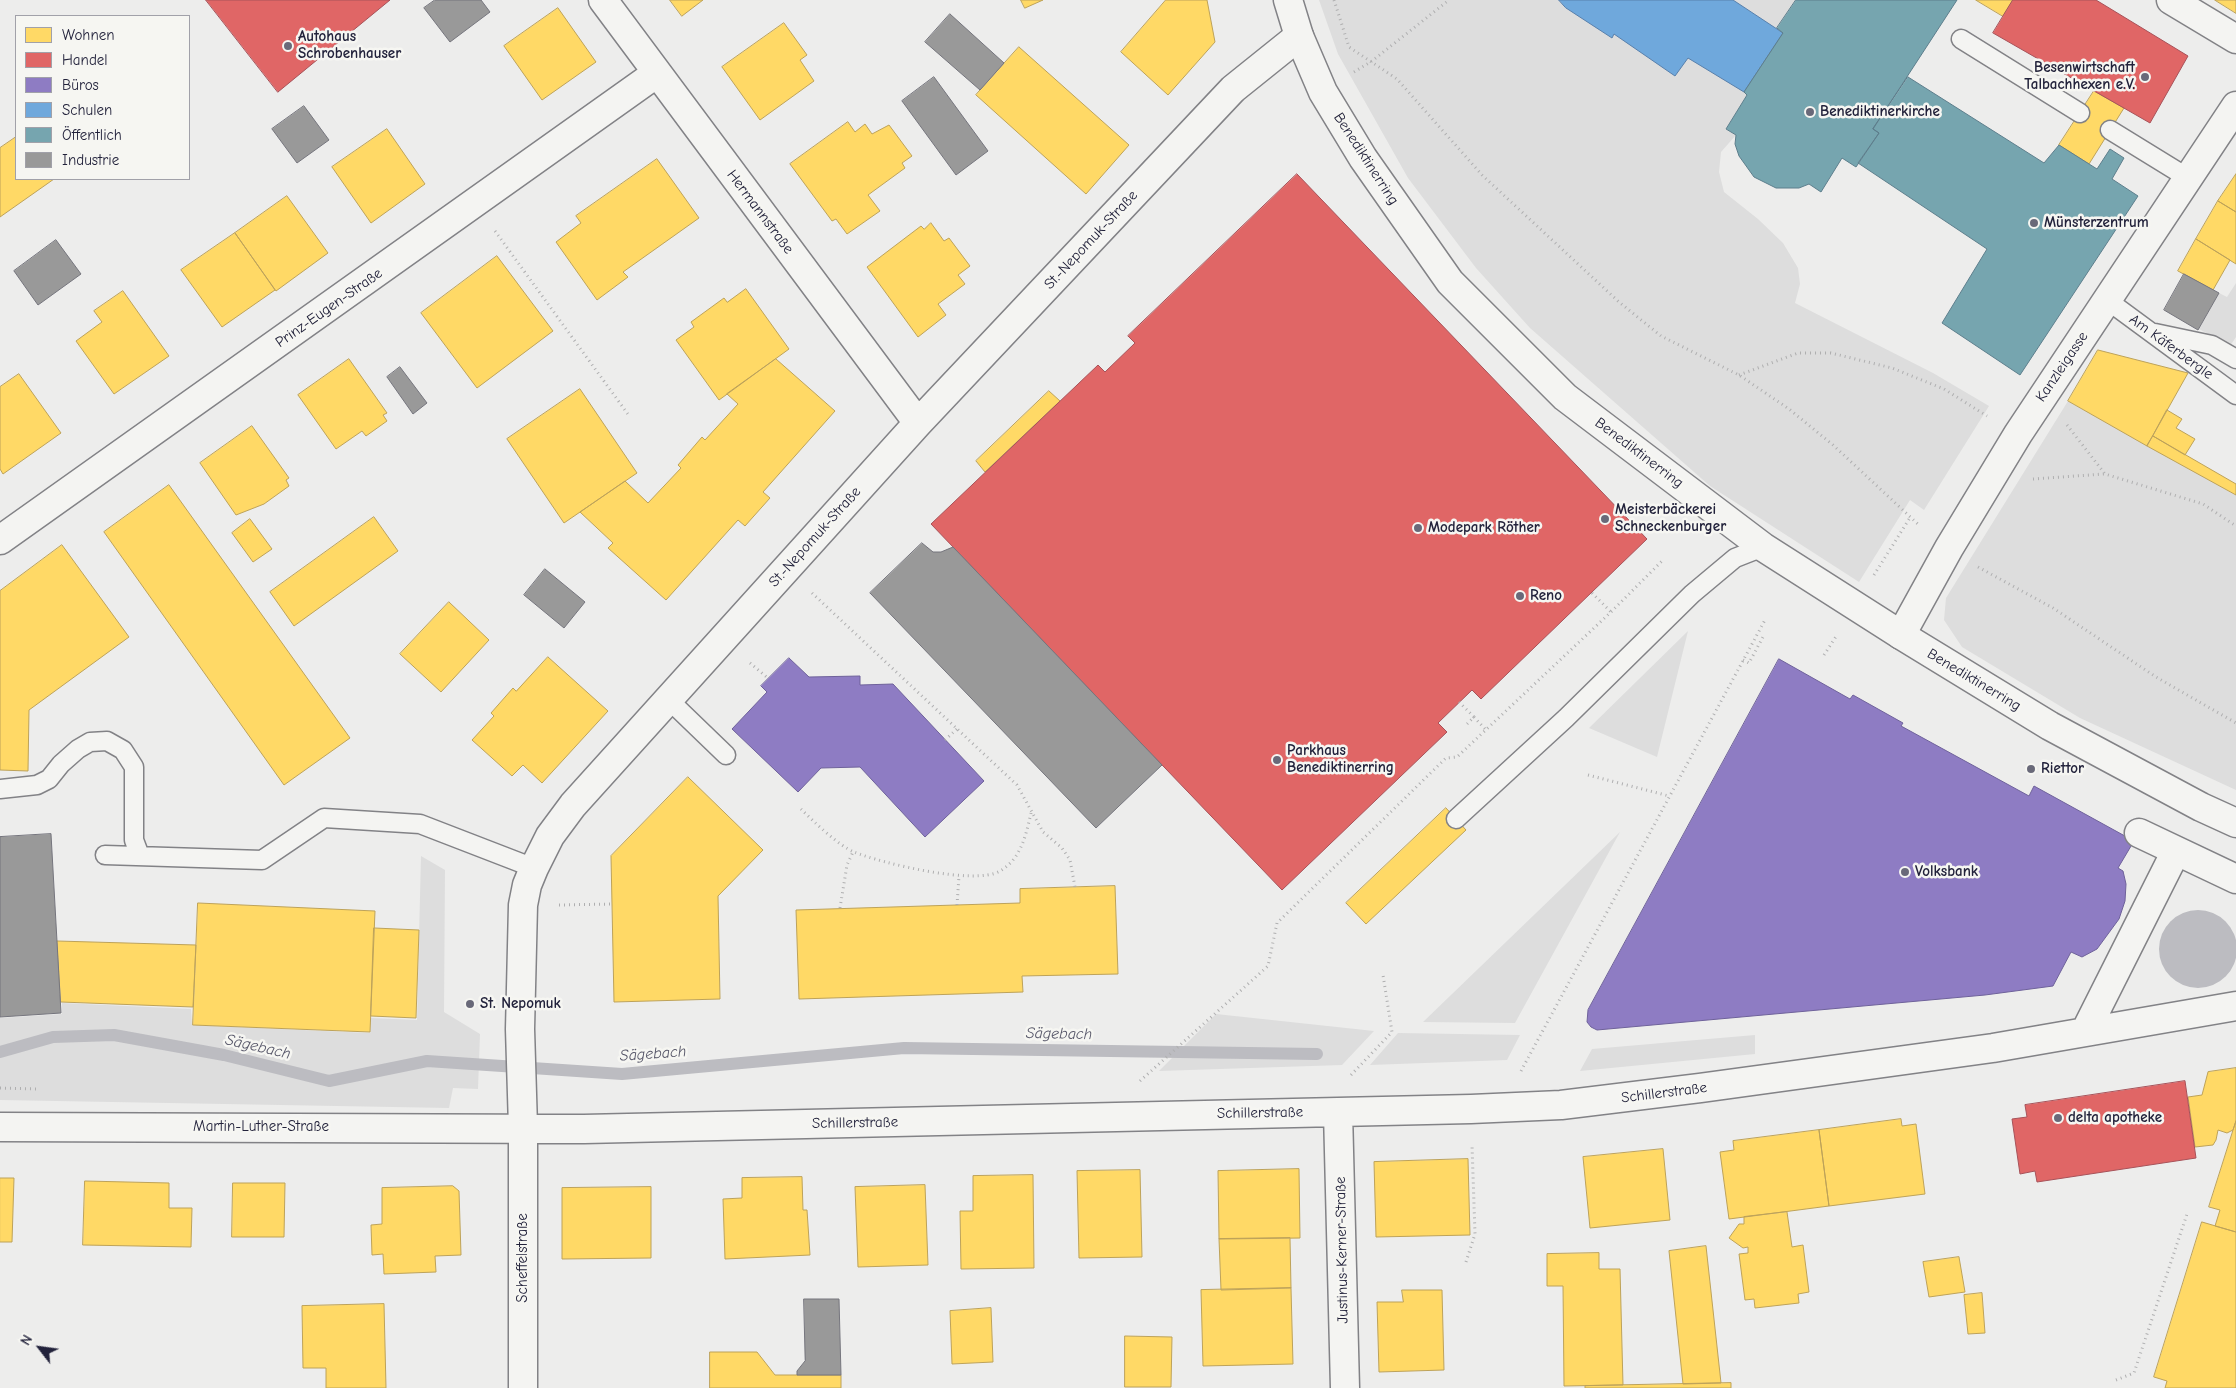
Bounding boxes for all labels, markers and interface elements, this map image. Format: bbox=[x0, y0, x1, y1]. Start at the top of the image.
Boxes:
legend bbox=[15, 15, 190, 180]
text: Wohnen bbox=[62, 26, 115, 44]
place label: Autohaus Schrobenhauser bbox=[298, 28, 401, 63]
marker: Autohaus Schrobenhauser bbox=[282, 40, 294, 52]
text: Handel bbox=[62, 51, 108, 69]
place label: Besenwirtschaft Talbachhexen e.V. bbox=[2024, 59, 2135, 94]
marker: Besenwirtschaft Talbachhexen e.V. bbox=[2139, 71, 2151, 83]
text: Büros bbox=[62, 76, 99, 94]
text: Schulen bbox=[62, 101, 112, 119]
place label: Benediktinerkirche bbox=[1820, 103, 1940, 121]
marker: Benediktinerkirche bbox=[1804, 106, 1816, 118]
street label: Benediktinerring bbox=[1330, 110, 1402, 208]
text: Öffentlich bbox=[62, 126, 122, 144]
text: Industrie bbox=[62, 151, 119, 169]
street label: Hermannstraße bbox=[723, 166, 797, 258]
street label: St.-Nepomuk-Straße bbox=[1040, 187, 1142, 293]
place label: Münsterzentrum bbox=[2044, 214, 2149, 232]
marker: Münsterzentrum bbox=[2028, 217, 2040, 229]
street label: Prinz-Eugen-Straße bbox=[272, 264, 386, 352]
street label: Am Käferbergle bbox=[2125, 310, 2217, 384]
street label: Kanzleigasse bbox=[2032, 328, 2092, 406]
street label: Benediktinerring bbox=[1591, 414, 1687, 492]
street label: St.-Nepomuk-Straße bbox=[765, 483, 865, 591]
place label: Meisterbäckerei Schneckenburger bbox=[1615, 501, 1726, 536]
marker: Meisterbäckerei Schneckenburger bbox=[1599, 513, 1611, 525]
place label: Modepark Röther bbox=[1428, 519, 1540, 537]
marker: Modepark Röther bbox=[1412, 522, 1424, 534]
place label: Reno bbox=[1530, 587, 1562, 605]
marker: Reno bbox=[1514, 590, 1526, 602]
street label: Benediktinerring bbox=[1924, 645, 2024, 715]
place label: Parkhaus Benediktinerring bbox=[1287, 742, 1394, 777]
marker: Parkhaus Benediktinerring bbox=[1271, 754, 1283, 766]
place label: Riettor bbox=[2041, 760, 2084, 778]
marker: Riettor bbox=[2025, 763, 2037, 775]
place label: Volksbank bbox=[1915, 863, 1978, 881]
marker: Volksbank bbox=[1899, 866, 1911, 878]
place label: St. Nepomuk bbox=[480, 995, 561, 1013]
marker: St. Nepomuk bbox=[464, 998, 476, 1010]
water label: Sägebach bbox=[1026, 1024, 1092, 1044]
water label: Sägebach bbox=[223, 1030, 293, 1064]
water label: Sägebach bbox=[619, 1042, 687, 1066]
street label: Schillerstraße bbox=[1620, 1079, 1708, 1107]
street label: Schillerstraße bbox=[1217, 1103, 1303, 1123]
place label: delta apotheke bbox=[2068, 1109, 2162, 1127]
marker: delta apotheke bbox=[2052, 1112, 2064, 1124]
street label: Schillerstraße bbox=[812, 1113, 898, 1133]
street label: Martin-Luther-Straße bbox=[193, 1118, 329, 1136]
street label: Justinus-Kerner-Straße bbox=[1332, 1176, 1352, 1324]
street label: Scheffelstraße bbox=[514, 1213, 532, 1303]
north arrow bbox=[15, 1323, 65, 1373]
text: N bbox=[17, 1332, 36, 1348]

